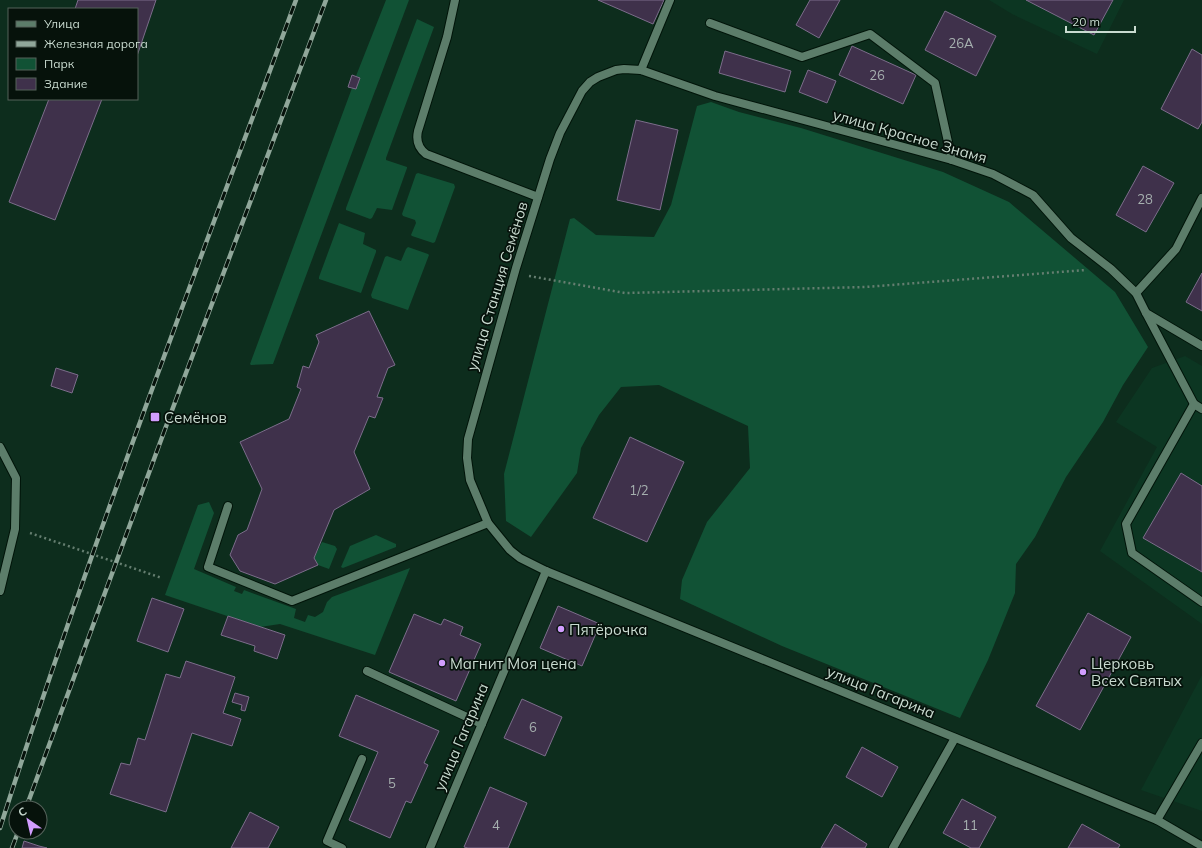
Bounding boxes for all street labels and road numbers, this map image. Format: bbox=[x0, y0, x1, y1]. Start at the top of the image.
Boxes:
street label: улица Красное Знамя bbox=[831, 105, 989, 167]
street label: улица Станция Семёнов bbox=[462, 199, 532, 373]
street label: улица Гагарина bbox=[824, 662, 938, 722]
street label: улица Гагарина bbox=[430, 680, 492, 794]

